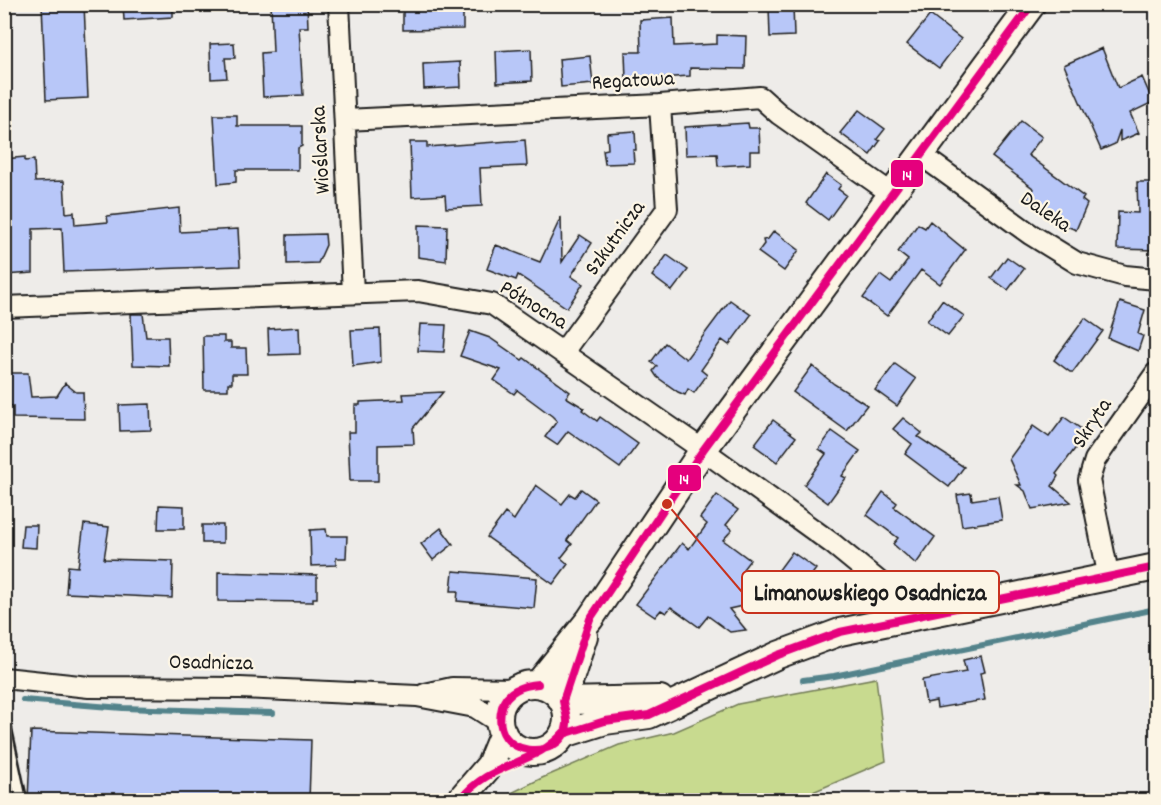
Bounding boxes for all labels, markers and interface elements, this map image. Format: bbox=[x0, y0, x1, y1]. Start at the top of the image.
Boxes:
street label: Regatowa bbox=[591, 64, 676, 100]
street label: Wioślarska bbox=[304, 104, 340, 195]
line badge: 14 bbox=[890, 159, 924, 188]
text: 14 bbox=[902, 165, 912, 188]
street label: Daleka bbox=[1013, 185, 1077, 242]
street label: Szkutnicza bbox=[578, 194, 654, 283]
street label: Północna bbox=[493, 273, 574, 339]
street label: Skryta bbox=[1065, 392, 1121, 455]
line badge: 14 bbox=[667, 464, 702, 492]
text: 14 bbox=[679, 469, 689, 492]
callout: Limanowskiego Osadnicza bbox=[742, 571, 999, 613]
text: Limanowskiego Osadnicza bbox=[754, 578, 987, 612]
street label: Osadnicza bbox=[169, 648, 254, 680]

